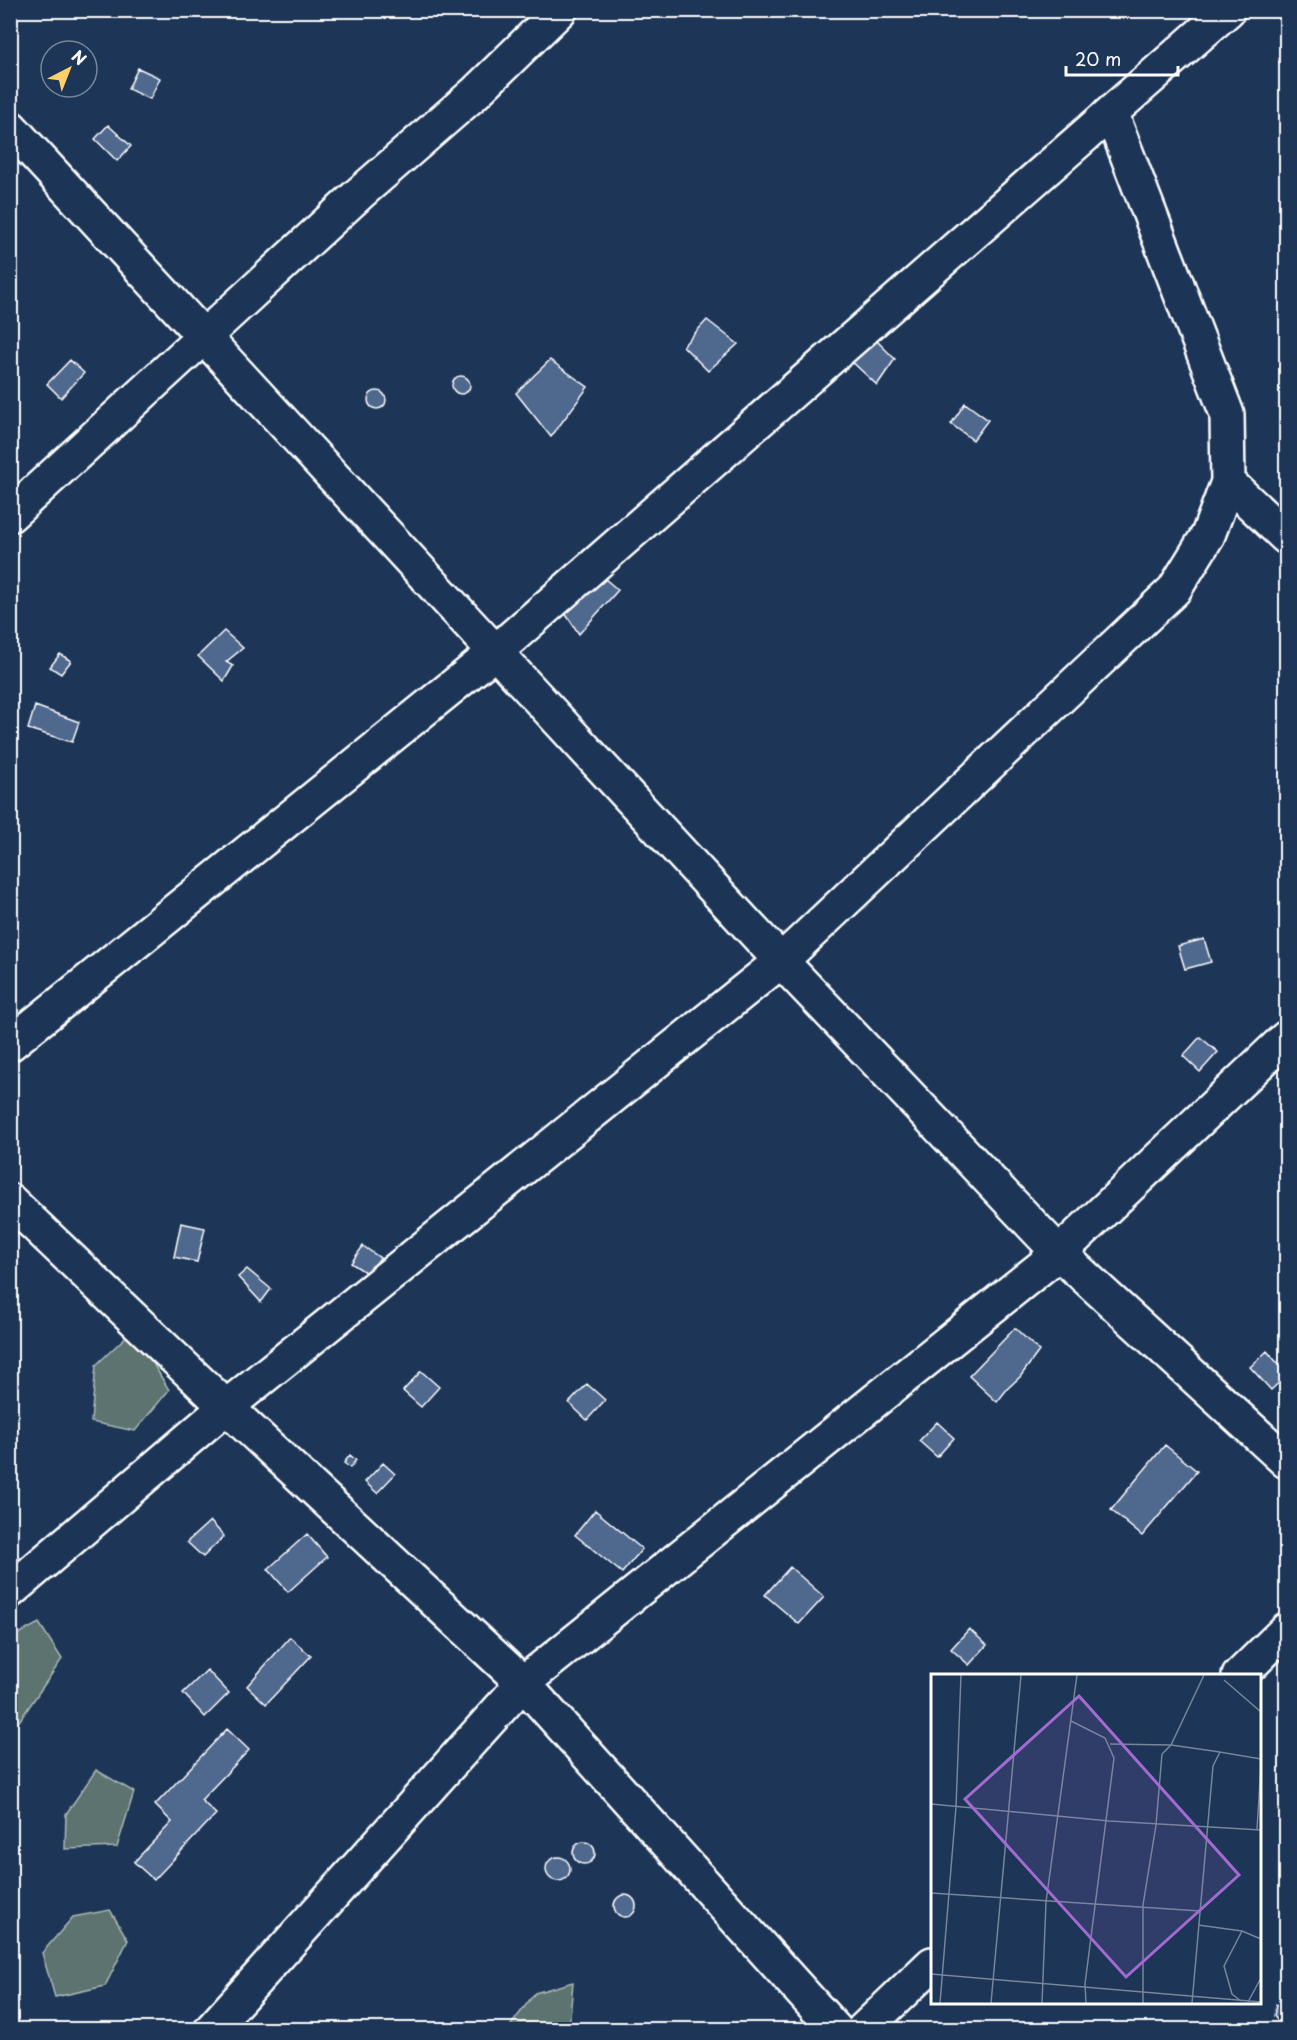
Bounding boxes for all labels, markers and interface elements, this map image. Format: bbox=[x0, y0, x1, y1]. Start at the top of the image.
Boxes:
north arrow bbox=[39, 39, 99, 99]
scale bar bbox=[1066, 39, 1178, 77]
text: N bbox=[67, 44, 92, 70]
text: 20 m bbox=[1075, 45, 1121, 72]
inset map bbox=[931, 1674, 1261, 2004]

